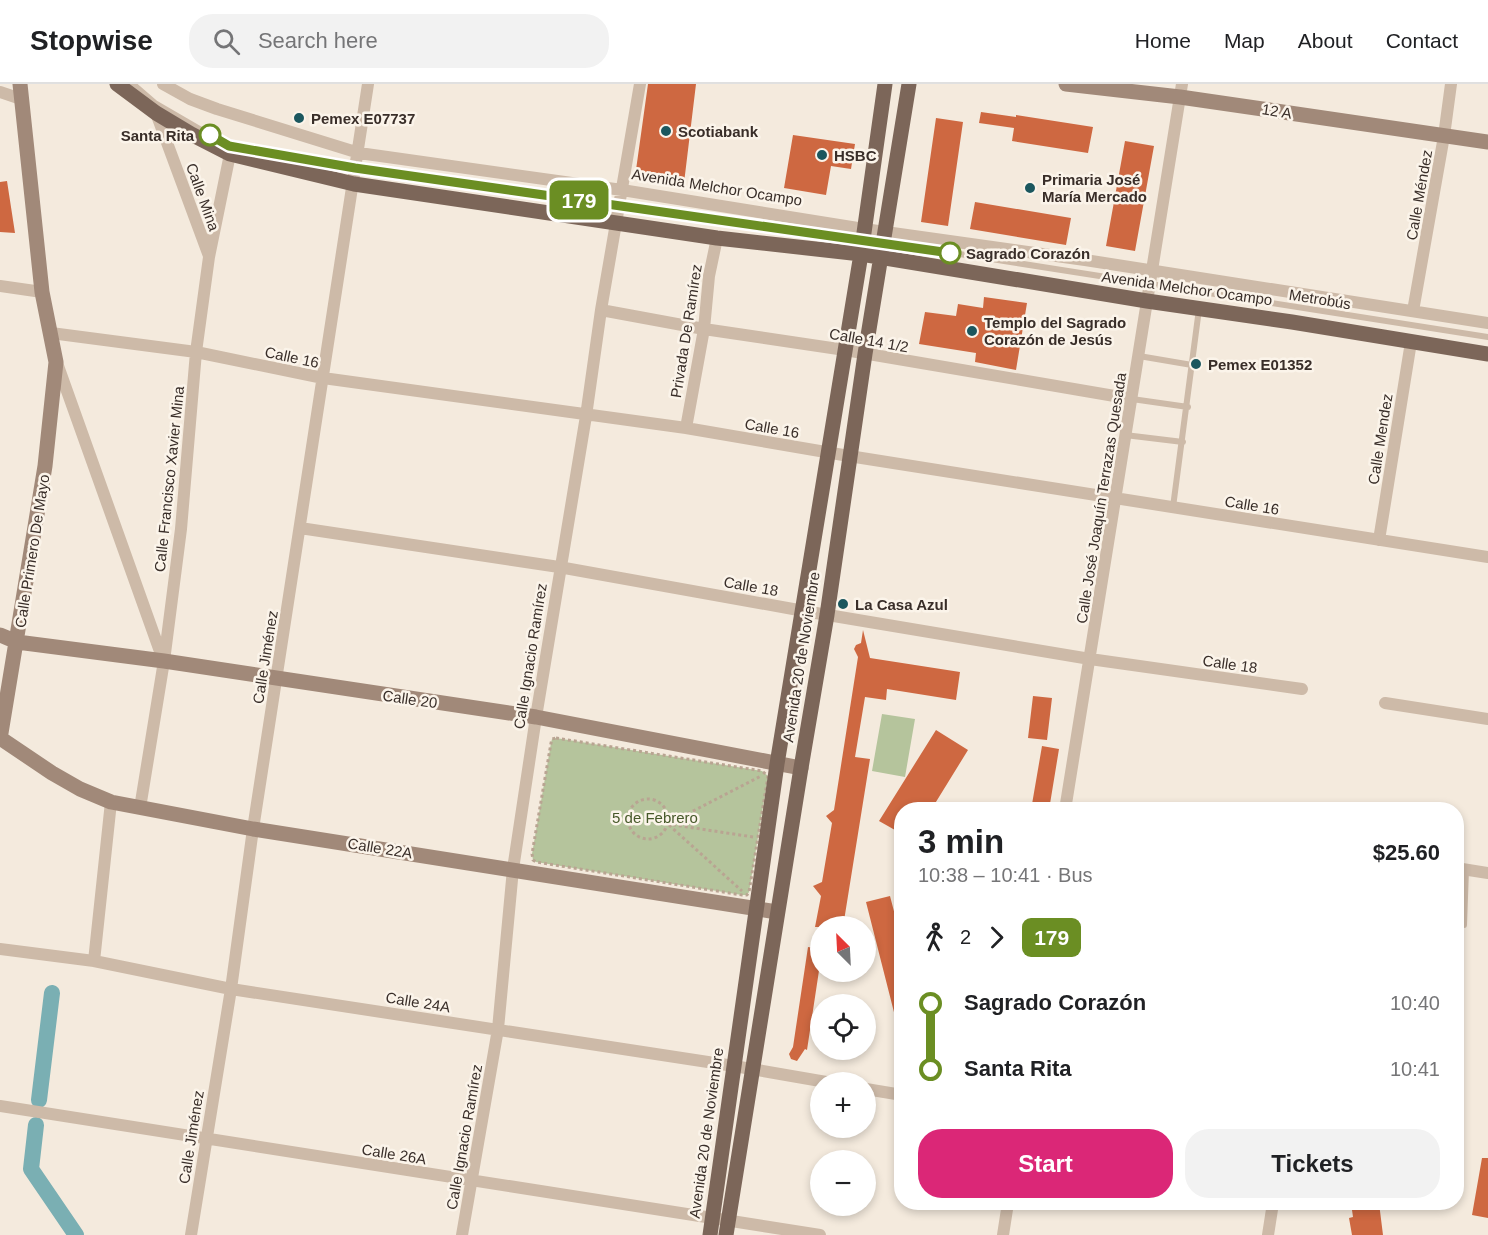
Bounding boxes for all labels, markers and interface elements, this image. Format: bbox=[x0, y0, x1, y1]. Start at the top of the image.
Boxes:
search box bbox=[189, 14, 609, 68]
text: Stopwise bbox=[30, 25, 153, 56]
icon: search bbox=[210, 25, 243, 58]
text: Search here bbox=[258, 28, 378, 53]
text: Home bbox=[1135, 29, 1191, 52]
text: Map bbox=[1224, 29, 1265, 52]
text: About bbox=[1298, 29, 1353, 52]
text: Contact bbox=[1386, 29, 1458, 52]
street label: 12 A bbox=[1261, 100, 1293, 122]
place label: Pemex E07737 bbox=[311, 110, 415, 127]
marker: Pemex E07737 bbox=[292, 111, 306, 125]
place label: Scotiabank bbox=[678, 123, 759, 140]
marker: Santa Rita bbox=[199, 124, 221, 146]
marker: Scotiabank bbox=[659, 124, 673, 138]
place label: Santa Rita bbox=[121, 127, 195, 144]
place label: HSBC bbox=[834, 147, 877, 164]
marker: HSBC bbox=[815, 148, 829, 162]
street label: Calle Méndez bbox=[1403, 148, 1435, 242]
street label: Calle Mina bbox=[183, 161, 223, 234]
street label: Avenida Melchor Ocampo bbox=[631, 165, 803, 209]
place label: Primaria José María Mercado bbox=[1042, 171, 1147, 205]
line badge: 179 bbox=[544, 180, 614, 220]
marker: Primaria José María Mercado bbox=[1023, 181, 1037, 195]
text: 179 bbox=[561, 189, 597, 212]
marker: Sagrado Corazón bbox=[939, 242, 961, 264]
place label: Sagrado Corazón bbox=[966, 245, 1090, 262]
street label: Privada De Ramírez bbox=[667, 263, 705, 399]
street label: Avenida Melchor Ocampo bbox=[1100, 268, 1274, 308]
street label: Metrobús bbox=[1288, 286, 1352, 312]
place label: Templo del Sagrado Corazón de Jesús bbox=[984, 314, 1126, 348]
marker: Templo del Sagrado Corazón de Jesús bbox=[965, 324, 979, 338]
street label: Calle 14 1/2 bbox=[828, 325, 910, 355]
street label: Calle 16 bbox=[263, 343, 321, 371]
place label: Pemex E01352 bbox=[1208, 356, 1312, 373]
marker: Pemex E01352 bbox=[1189, 357, 1203, 371]
street label: Calle José Joaquín Terrazas Quesada bbox=[1073, 371, 1129, 625]
street label: Calle Francisco Xavier Mina bbox=[151, 385, 187, 573]
street label: Calle Mendez bbox=[1364, 392, 1396, 486]
street label: Calle 16 bbox=[743, 415, 801, 441]
street label: Calle Primero De Mayo bbox=[11, 473, 53, 629]
street label: Calle 16 bbox=[1223, 492, 1281, 518]
street label: Avenida 20 de Noviembre bbox=[779, 571, 823, 743]
street label: Calle 18 bbox=[722, 573, 780, 599]
street label: Calle Ignacio Ramírez bbox=[510, 582, 550, 730]
place label: La Casa Azul bbox=[855, 596, 948, 613]
marker: La Casa Azul bbox=[836, 597, 850, 611]
street label: Calle Jiménez bbox=[249, 609, 281, 705]
street label: Calle 18 bbox=[1202, 652, 1258, 676]
street label: Calle 20 bbox=[382, 687, 438, 711]
park label: 5 de Febrero bbox=[612, 809, 698, 826]
text: 3 min bbox=[918, 823, 1004, 860]
street label: Calle 22A bbox=[347, 835, 413, 861]
text: $25.60 bbox=[1373, 840, 1440, 865]
text: 10:38 – 10:41 · Bus bbox=[918, 864, 1093, 886]
north arrow bbox=[810, 916, 876, 982]
map controls bbox=[810, 916, 876, 1216]
icon: walk bbox=[918, 921, 951, 954]
icon: forward bbox=[980, 921, 1013, 954]
text: 2 bbox=[960, 926, 971, 948]
text: 179 bbox=[1034, 926, 1069, 949]
street label: Calle 24A bbox=[385, 989, 451, 1015]
text: Sagrado Corazón bbox=[964, 990, 1146, 1015]
text: 10:40 bbox=[1390, 992, 1440, 1014]
button: locate bbox=[810, 994, 876, 1060]
street label: Avenida 20 de Noviembre bbox=[686, 1046, 726, 1220]
text: Santa Rita bbox=[964, 1056, 1072, 1081]
text: 10:41 bbox=[1390, 1058, 1440, 1080]
street label: Calle Ignacio Ramírez bbox=[443, 1063, 485, 1211]
button: + bbox=[810, 1072, 876, 1138]
street label: Calle Jiménez bbox=[175, 1089, 207, 1185]
button: Start bbox=[918, 1129, 1173, 1198]
button: Tickets bbox=[1185, 1129, 1440, 1198]
street label: Calle 26A bbox=[361, 1141, 427, 1167]
button: − bbox=[810, 1150, 876, 1216]

